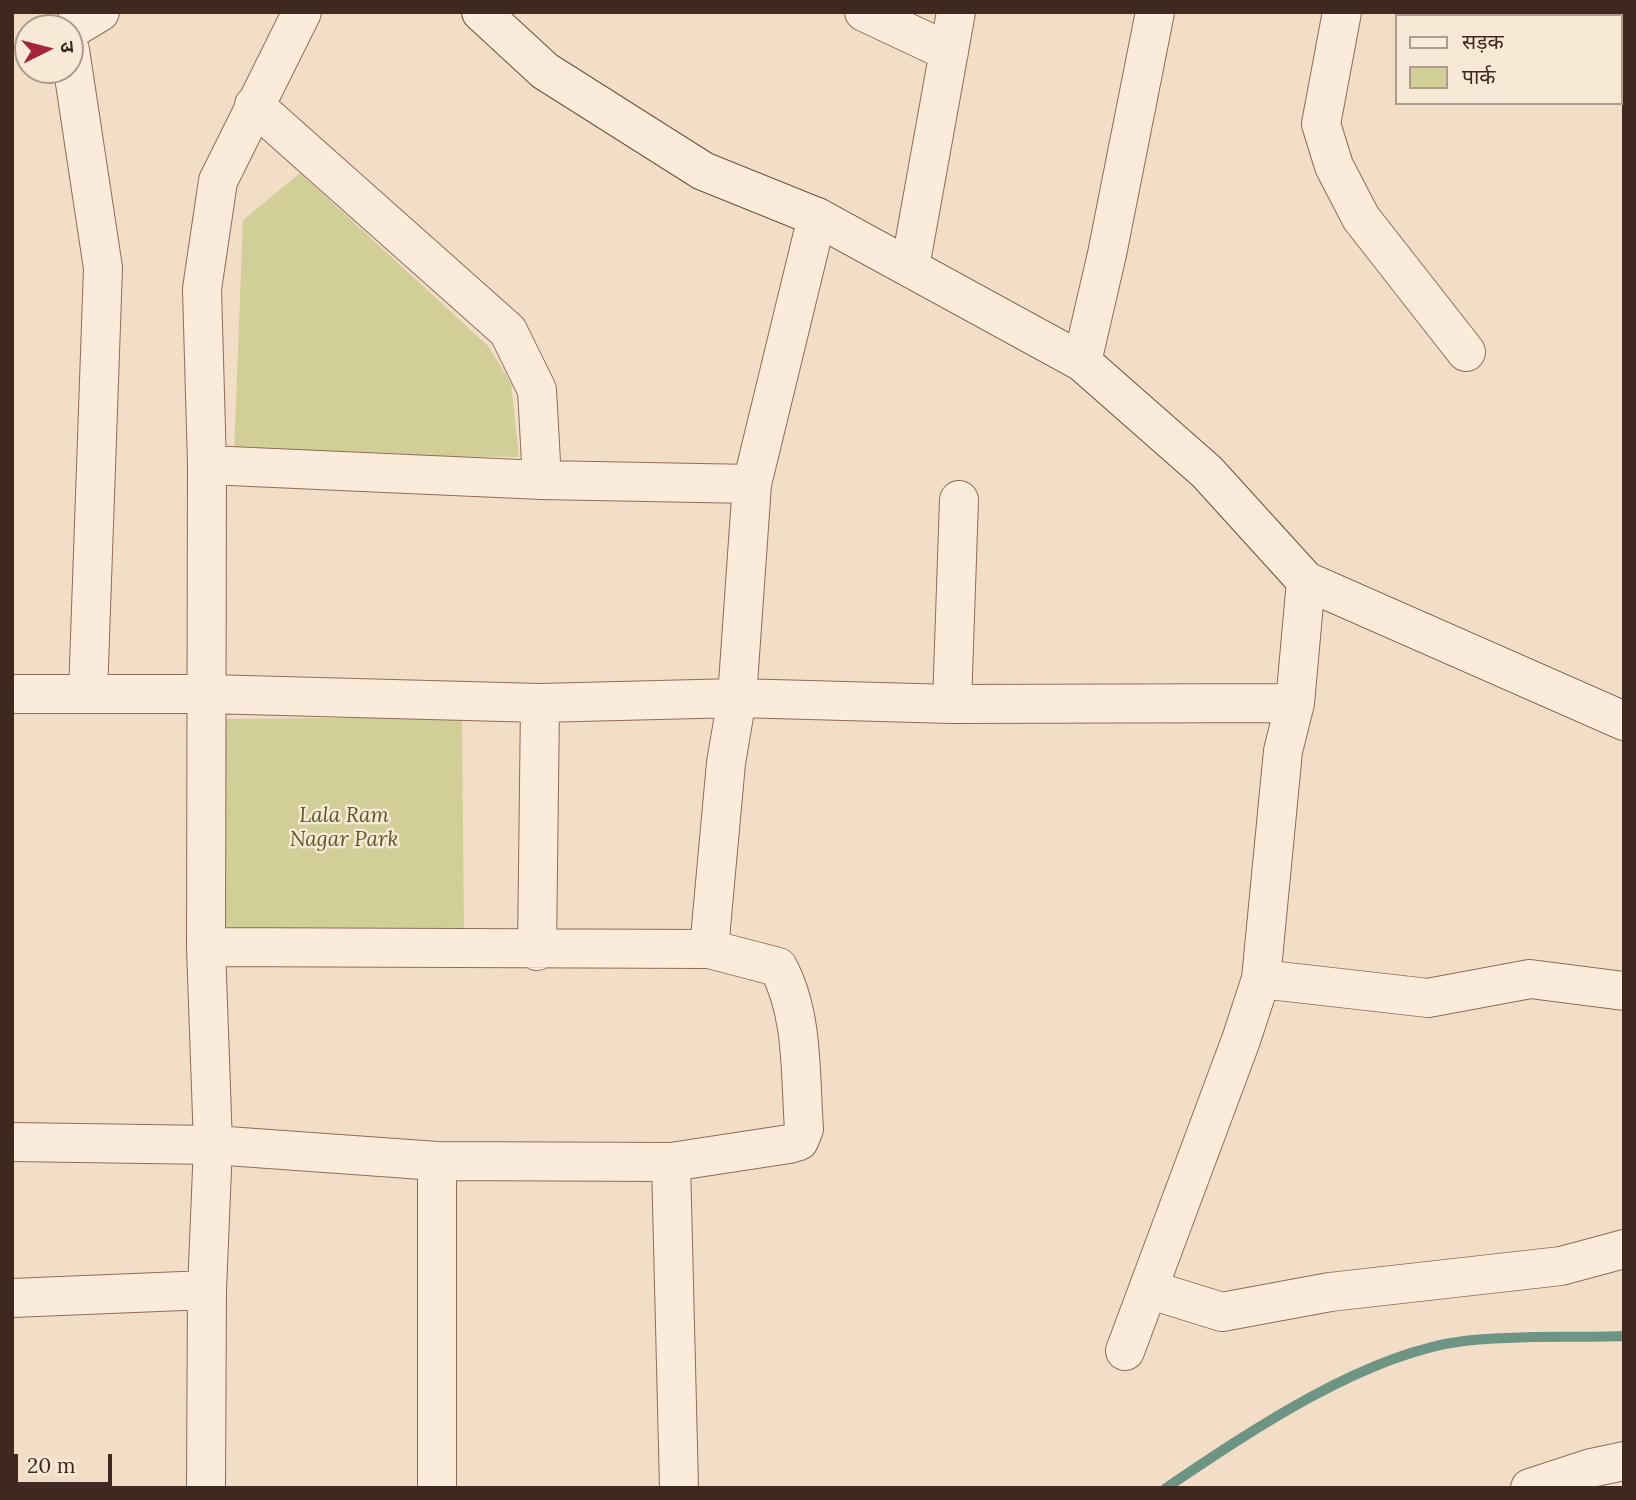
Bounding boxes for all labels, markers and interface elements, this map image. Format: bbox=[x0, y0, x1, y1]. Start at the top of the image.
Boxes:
north arrow bbox=[14, 14, 84, 84]
legend bbox=[1394, 14, 1622, 105]
text: सड़क bbox=[1462, 28, 1504, 55]
text: उ bbox=[55, 40, 80, 54]
text: पार्क bbox=[1462, 63, 1496, 90]
park label: Lala Ram Nagar Park bbox=[290, 803, 398, 853]
scale bar bbox=[18, 1440, 116, 1484]
text: 20 m bbox=[27, 1452, 76, 1479]

